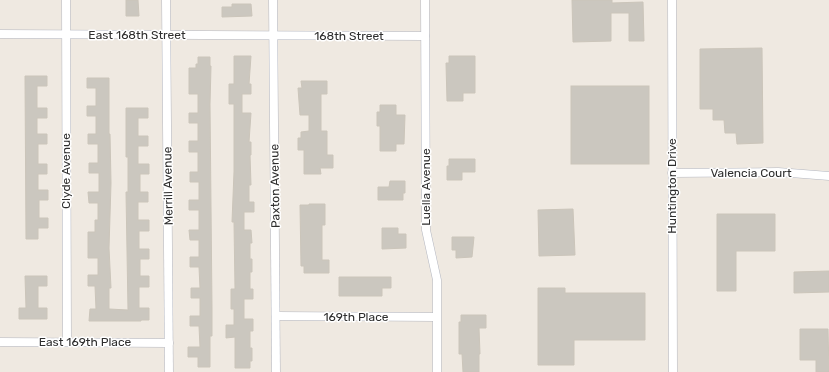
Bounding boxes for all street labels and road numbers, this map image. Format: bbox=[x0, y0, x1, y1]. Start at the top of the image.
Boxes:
street label: East 168th Street bbox=[88, 28, 186, 42]
street label: 168th Street bbox=[314, 29, 384, 43]
street label: Clyde Avenue bbox=[59, 133, 73, 209]
street label: Huntington Drive bbox=[665, 138, 679, 234]
street label: Paxton Avenue bbox=[267, 144, 283, 228]
street label: Merrill Avenue bbox=[160, 146, 176, 225]
street label: Luella Avenue bbox=[419, 148, 433, 226]
street label: Valencia Court bbox=[710, 166, 792, 180]
street label: 169th Place bbox=[323, 310, 389, 324]
street label: East 169th Place bbox=[39, 335, 132, 349]

